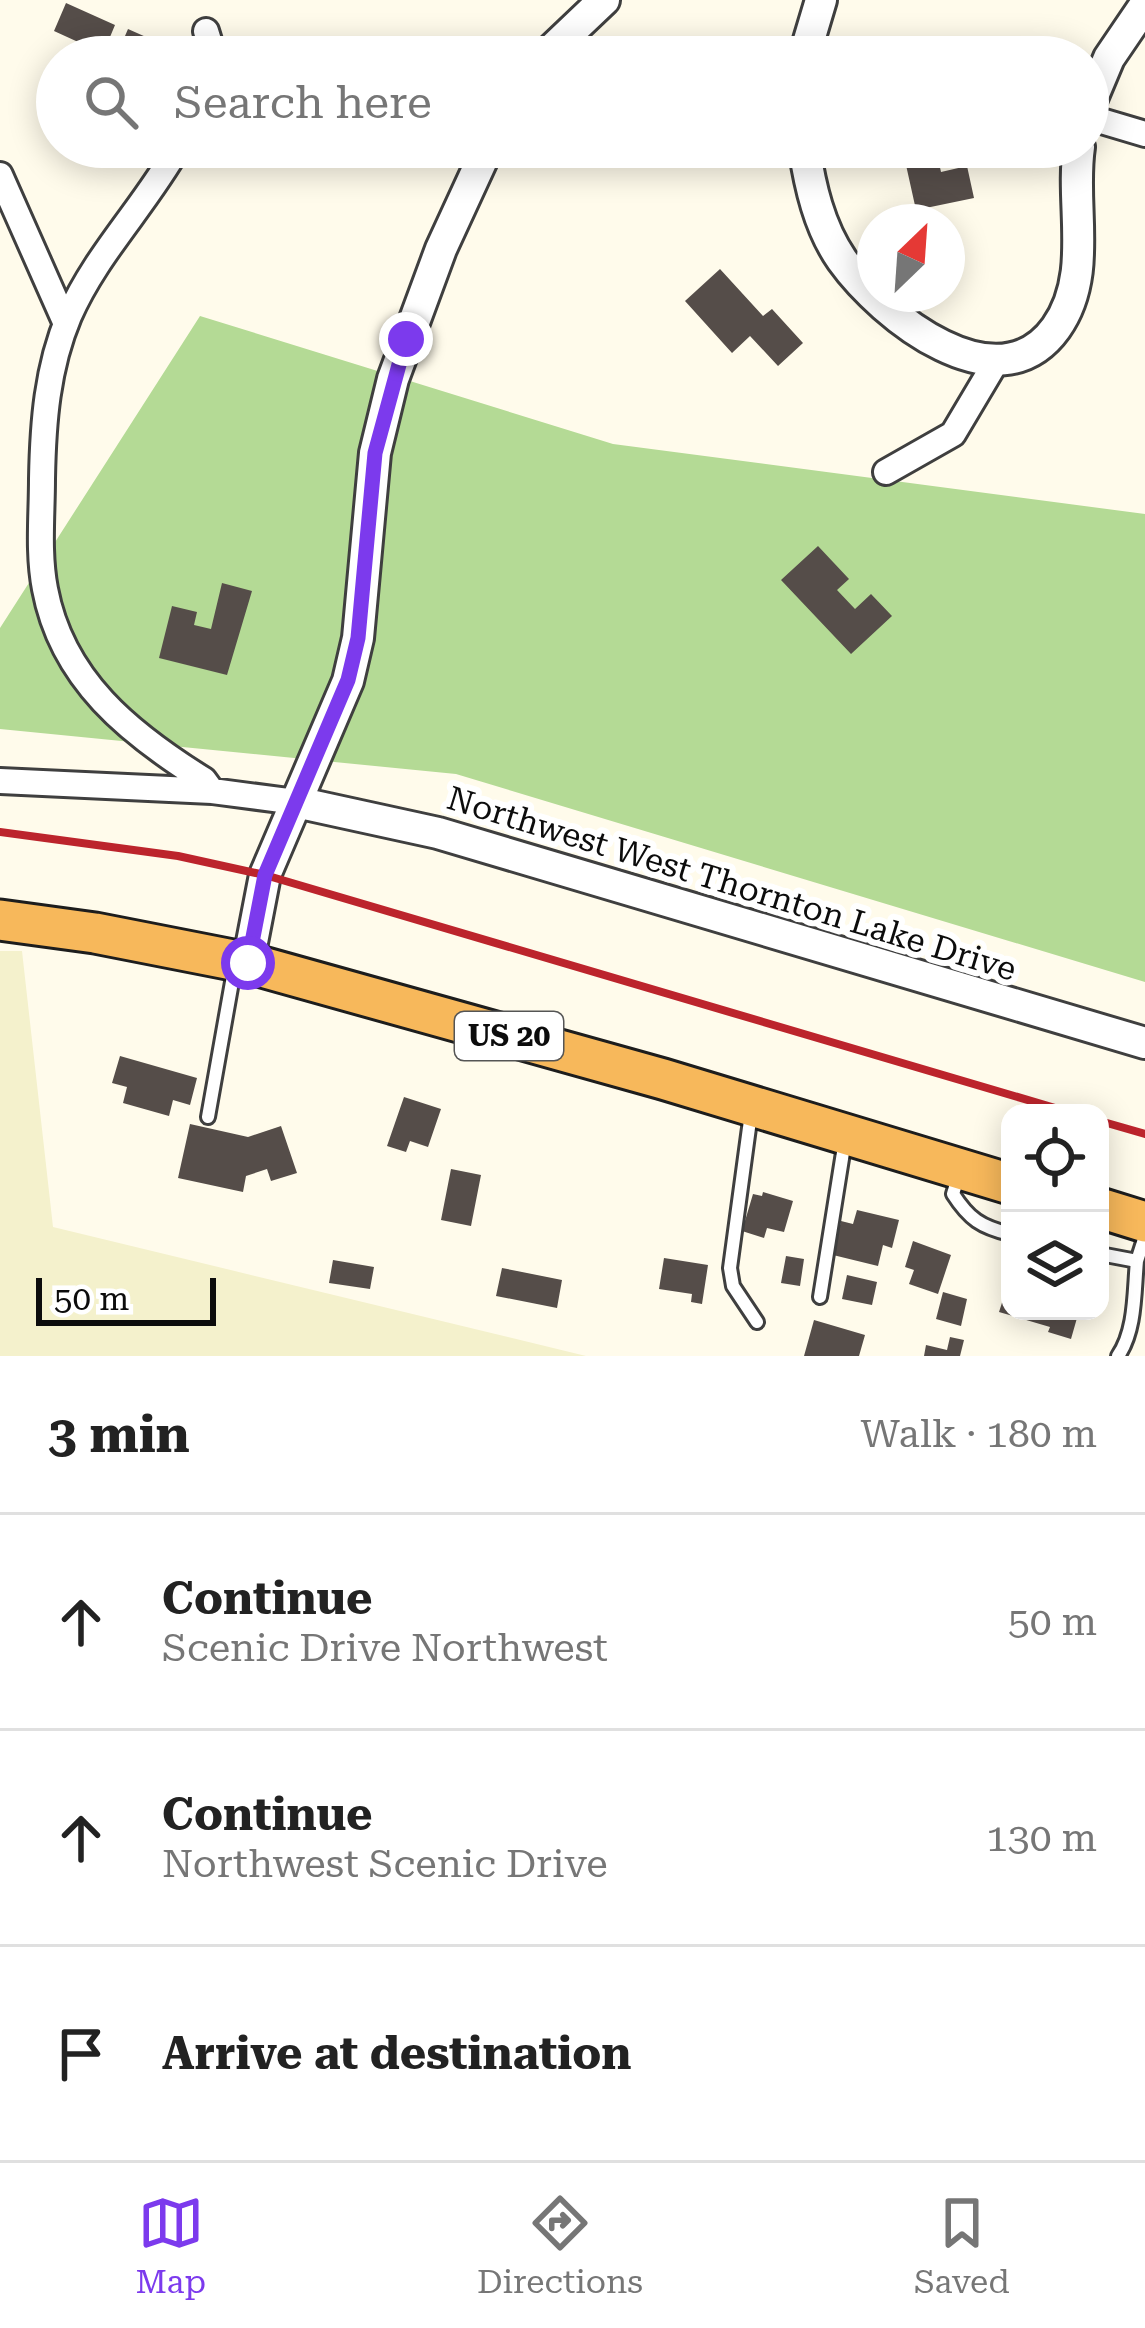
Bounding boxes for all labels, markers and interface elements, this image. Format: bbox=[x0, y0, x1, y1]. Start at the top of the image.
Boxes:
search box bbox=[36, 36, 1109, 168]
icon: search bbox=[78, 69, 144, 135]
text: Search here bbox=[174, 76, 432, 129]
north arrow bbox=[857, 204, 965, 312]
route end bbox=[379, 312, 433, 366]
street label: Northwest West Thornton Lake Drive bbox=[443, 778, 1021, 989]
route start bbox=[221, 936, 275, 990]
road number: US 20 bbox=[455, 1012, 563, 1060]
map controls bbox=[1001, 1104, 1109, 1320]
button: locate bbox=[1001, 1104, 1109, 1212]
button: layers bbox=[1001, 1212, 1109, 1320]
scale bar bbox=[36, 1272, 216, 1325]
text: 50 m bbox=[54, 1279, 129, 1318]
text: 3 min bbox=[48, 1405, 190, 1464]
text: Walk · 180 m bbox=[861, 1411, 1097, 1457]
text: Continue bbox=[162, 1572, 373, 1625]
icon: ahead bbox=[48, 1589, 114, 1655]
text: 50 m bbox=[1008, 1599, 1097, 1645]
text: Scenic Drive Northwest bbox=[162, 1625, 608, 1671]
text: Continue bbox=[162, 1788, 373, 1841]
icon: ahead bbox=[48, 1805, 114, 1871]
text: 130 m bbox=[986, 1815, 1097, 1861]
text: Northwest Scenic Drive bbox=[162, 1841, 608, 1887]
icon: arrive bbox=[48, 2021, 114, 2087]
text: Arrive at destination bbox=[162, 2027, 631, 2080]
tab: Map bbox=[135, 2190, 206, 2301]
tab: Directions bbox=[477, 2190, 643, 2301]
tab: Saved bbox=[914, 2190, 1010, 2301]

